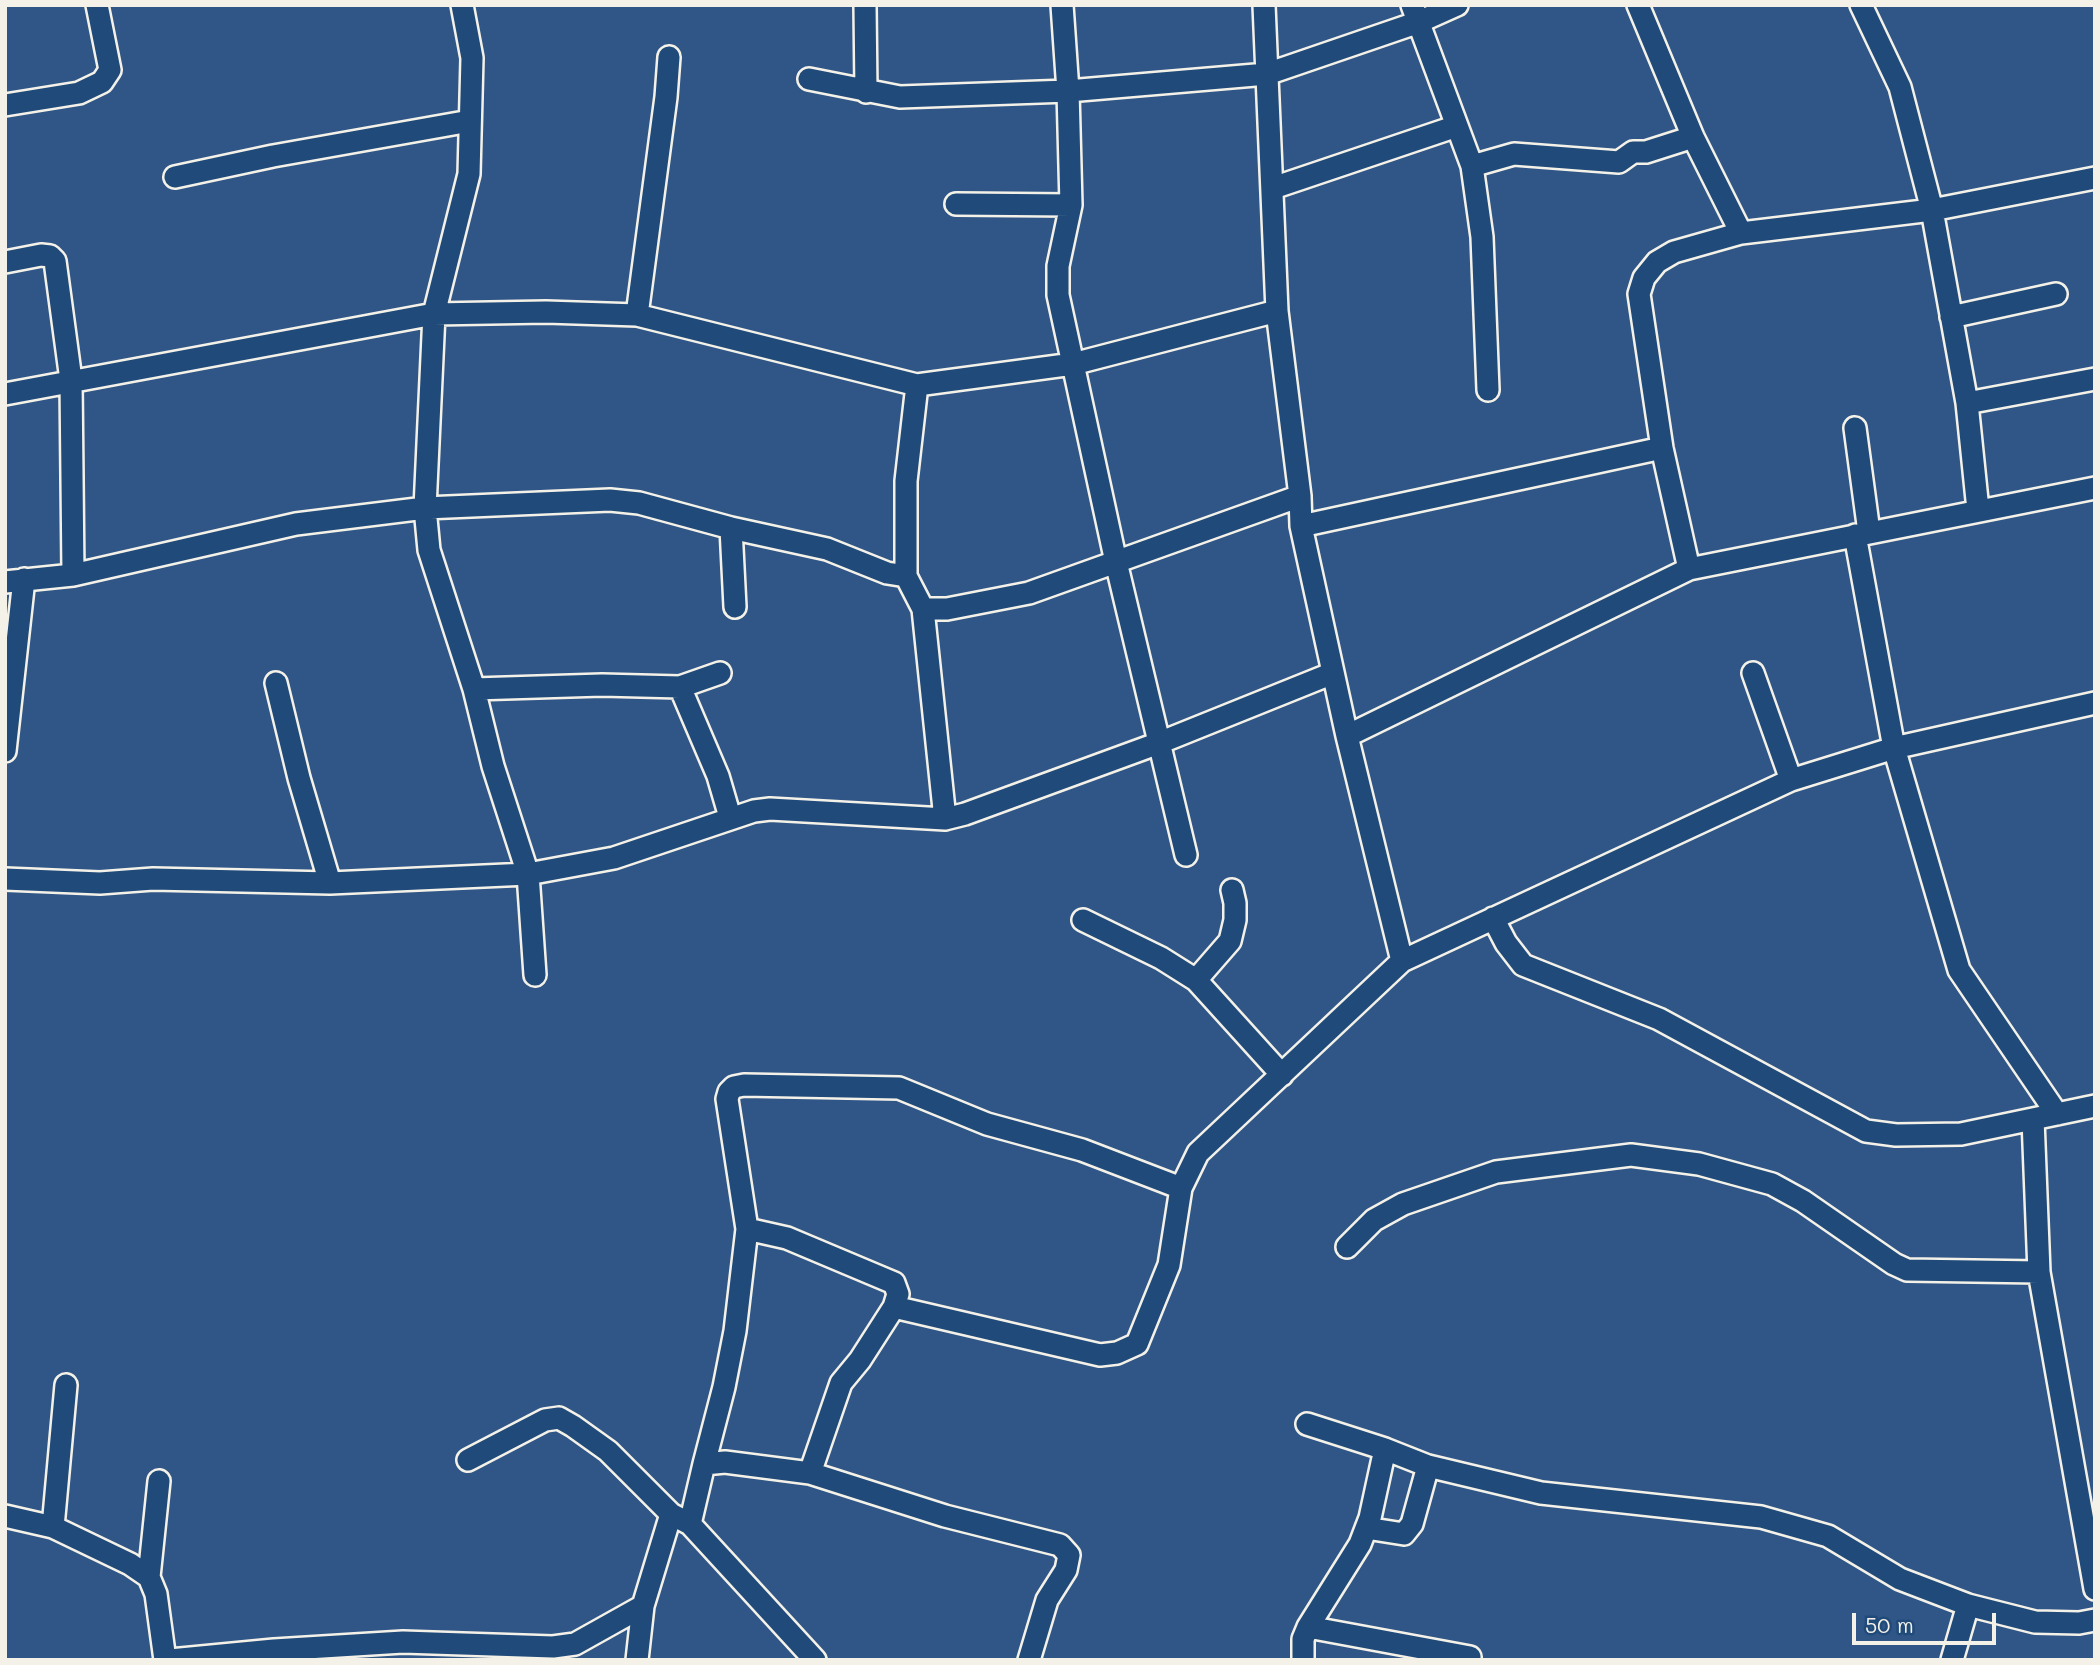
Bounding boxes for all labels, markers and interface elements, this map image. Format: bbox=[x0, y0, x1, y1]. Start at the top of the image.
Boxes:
scale bar bbox=[1855, 1598, 1998, 1642]
text: 50 m bbox=[1865, 1611, 1914, 1638]

